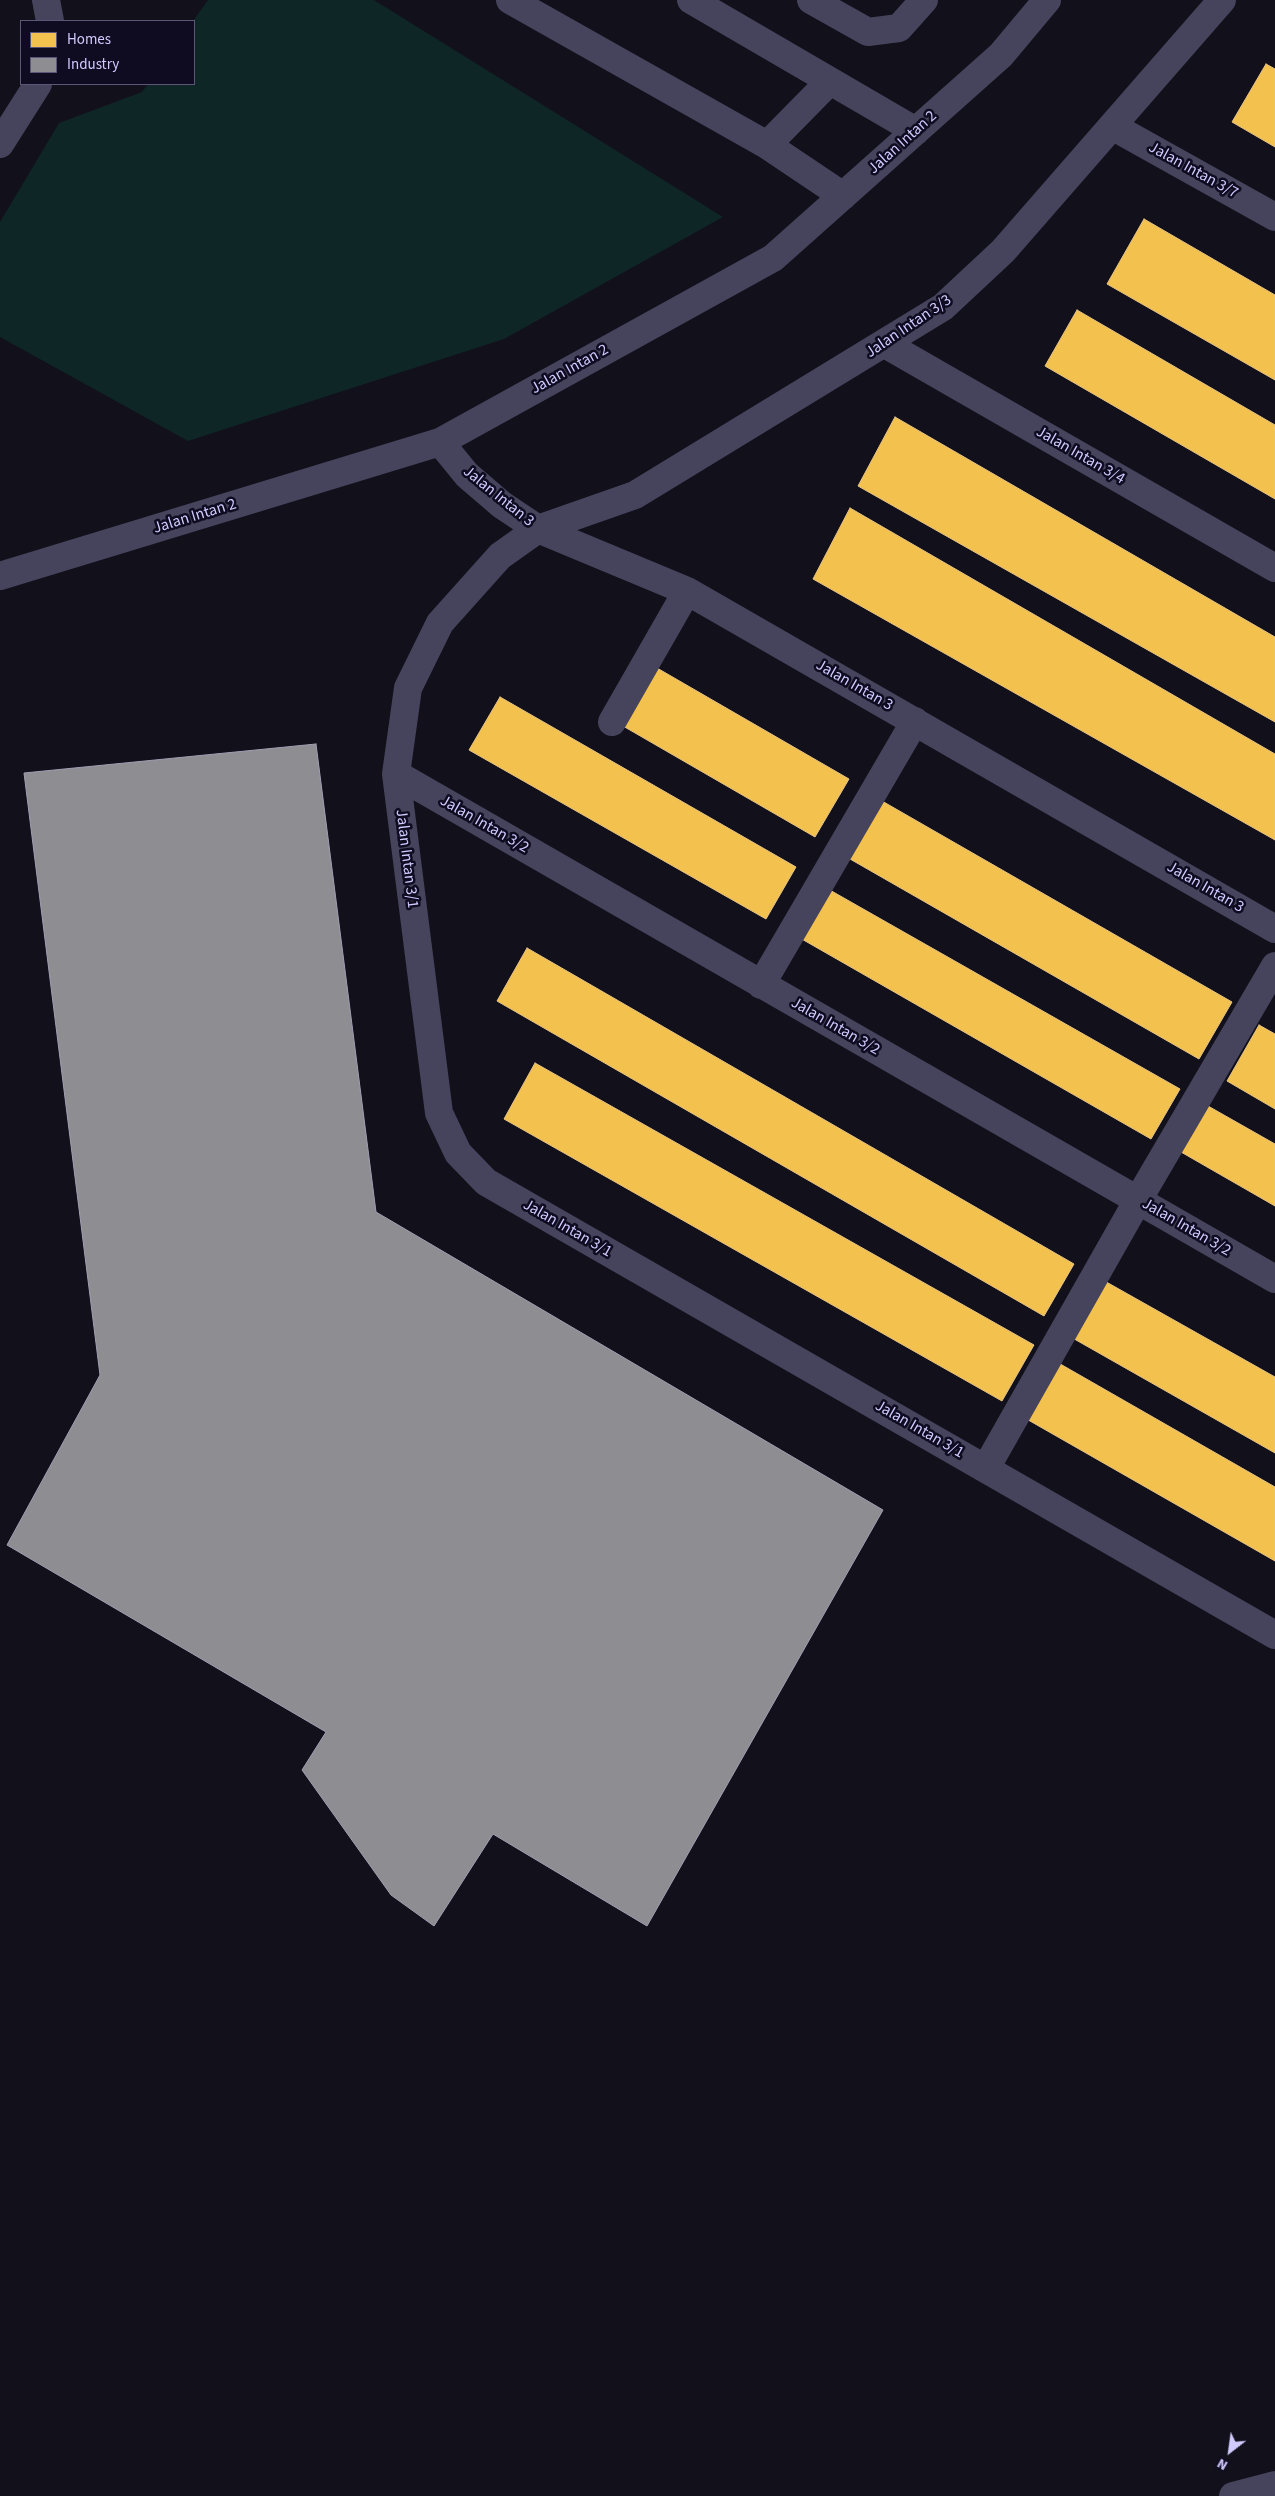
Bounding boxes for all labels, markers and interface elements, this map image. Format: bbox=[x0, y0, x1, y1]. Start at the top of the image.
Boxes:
legend bbox=[20, 20, 195, 85]
text: Homes bbox=[67, 29, 111, 50]
text: Industry bbox=[67, 54, 119, 75]
street label: Jalan Intan 2 bbox=[865, 107, 941, 179]
street label: Jalan Intan 3/7 bbox=[1145, 139, 1241, 203]
street label: Jalan Intan 3/3 bbox=[862, 291, 956, 363]
street label: Jalan Intan 2 bbox=[528, 341, 612, 399]
street label: Jalan Intan 3/4 bbox=[1032, 423, 1128, 489]
street label: Jalan Intan 3 bbox=[459, 463, 537, 531]
street label: Jalan Intan 2 bbox=[151, 495, 239, 539]
street label: Jalan Intan 3 bbox=[812, 656, 896, 716]
street label: Jalan Intan 3/2 bbox=[436, 792, 532, 858]
street label: Jalan Intan 3/1 bbox=[390, 809, 422, 909]
street label: Jalan Intan 3 bbox=[1163, 858, 1247, 918]
street label: Jalan Intan 3/2 bbox=[787, 994, 883, 1060]
street label: Jalan Intan 3/2 bbox=[1138, 1195, 1234, 1261]
street label: Jalan Intan 3/1 bbox=[519, 1196, 615, 1262]
street label: Jalan Intan 3/1 bbox=[871, 1397, 967, 1463]
north arrow bbox=[1205, 2426, 1255, 2476]
text: N bbox=[1213, 2453, 1232, 2475]

